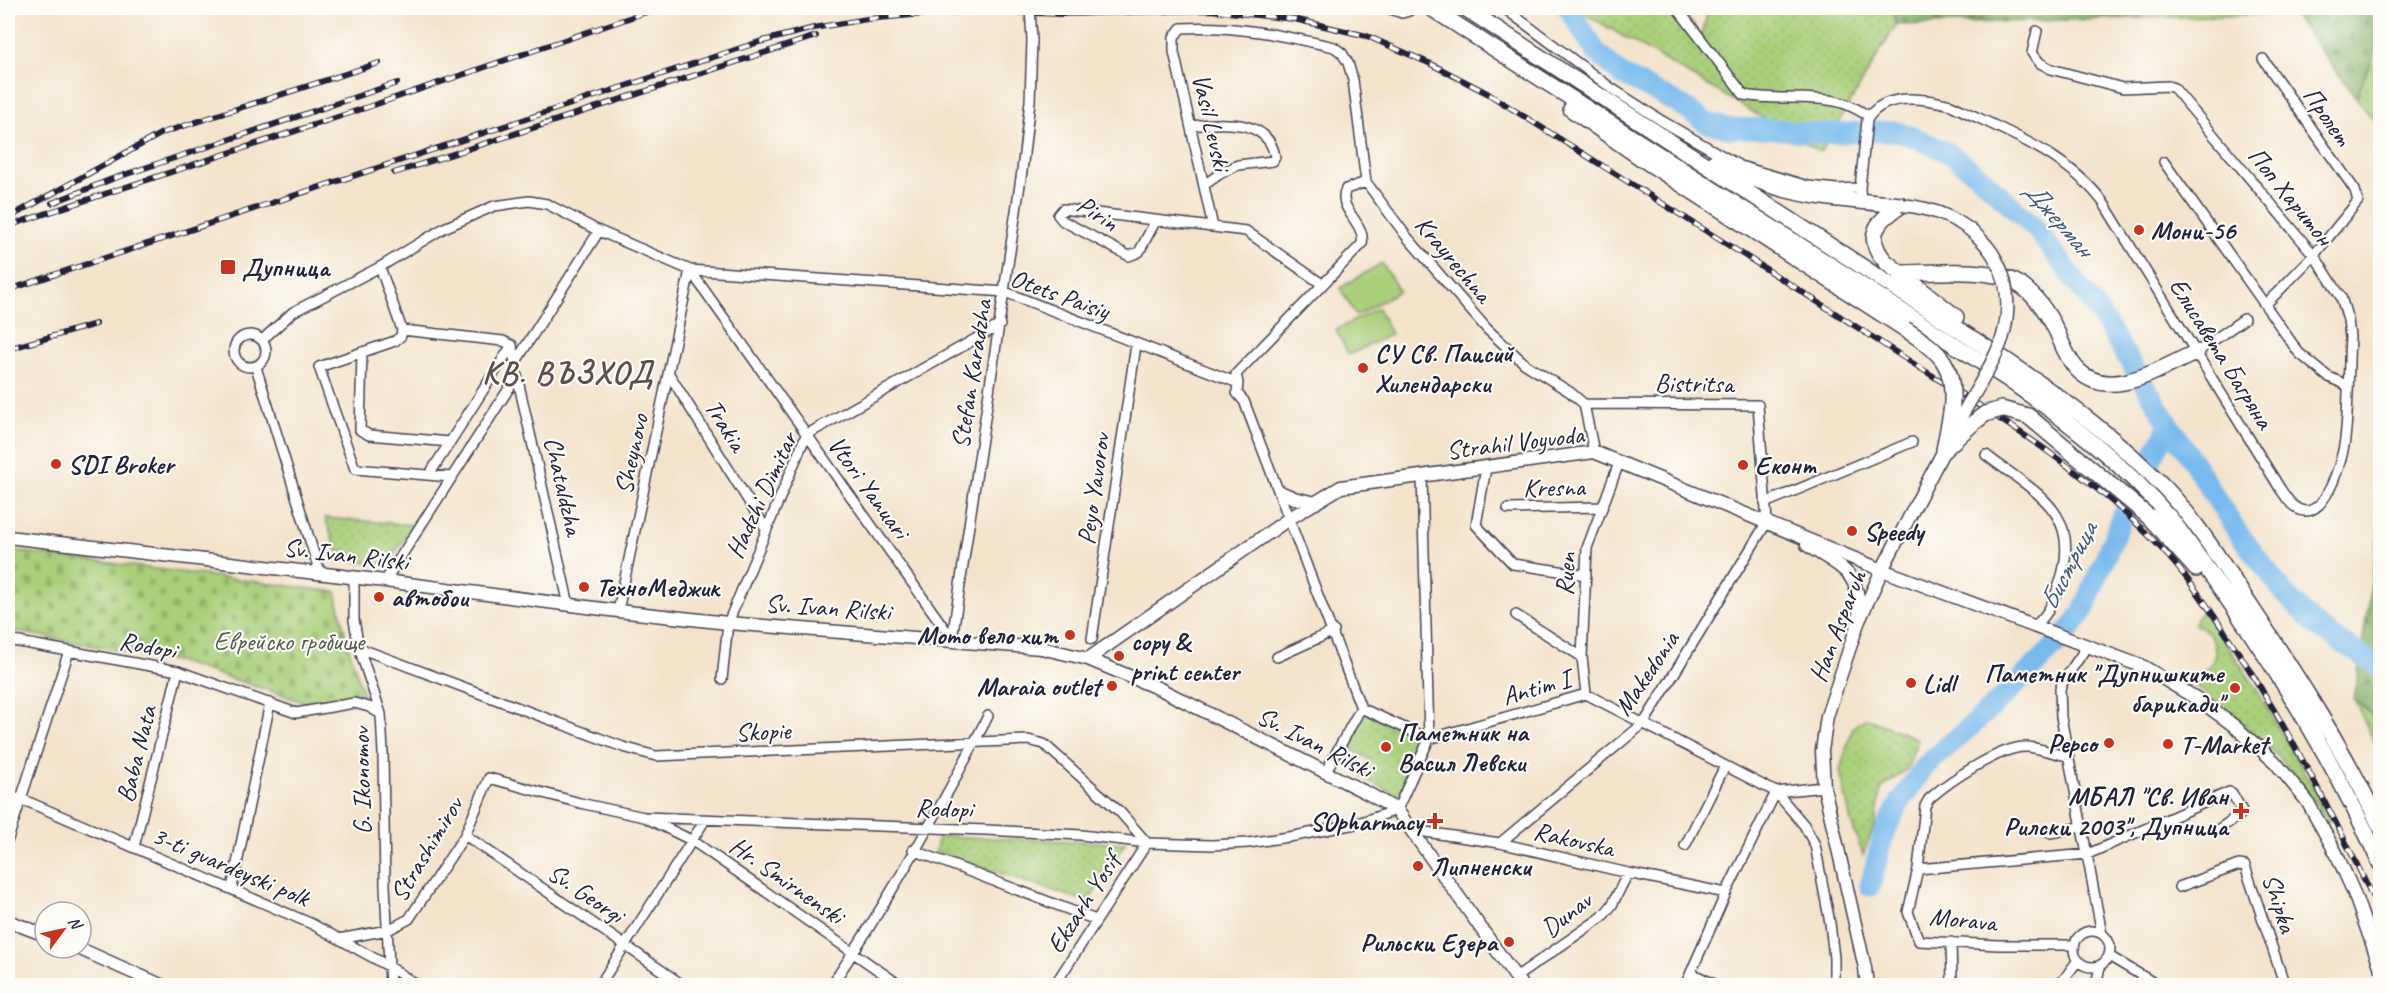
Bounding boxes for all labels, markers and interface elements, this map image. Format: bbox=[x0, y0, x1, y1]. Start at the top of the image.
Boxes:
street label: Vasil Levski bbox=[1184, 70, 1239, 177]
street label: Пролет bbox=[2295, 80, 2361, 154]
street label: Поп Харитон bbox=[2241, 140, 2341, 254]
water label: Джерман bbox=[2016, 174, 2104, 267]
street label: Pirin bbox=[1071, 188, 1125, 239]
street label: Krayrechna bbox=[1408, 209, 1501, 311]
place label: Мони-56 bbox=[2151, 214, 2237, 247]
marker: Мони-56 bbox=[2132, 223, 2146, 237]
place label: Дупница bbox=[242, 251, 332, 284]
marker: Дупница bbox=[219, 258, 237, 276]
street label: Otets Paisiy bbox=[1006, 261, 1116, 328]
street label: Елисавета Багряна bbox=[2162, 271, 2282, 437]
street label: Stefan Karadzha bbox=[943, 296, 1000, 451]
place label: СУ Св. Паисий Хилендарски bbox=[1375, 337, 1515, 400]
district label: КВ. ВЪЗХОД bbox=[482, 352, 655, 393]
marker: СУ Св. Паисий Хилендарски bbox=[1356, 361, 1370, 375]
street label: Bistritsa bbox=[1655, 367, 1736, 400]
street label: Trakia bbox=[697, 393, 755, 459]
street label: Sheynovo bbox=[607, 409, 656, 497]
street label: Strahil Voyvoda bbox=[1444, 418, 1587, 467]
street label: Hadzhi Dimitar bbox=[718, 425, 806, 563]
street label: Vtori Yanuari bbox=[820, 429, 919, 548]
street label: Peyo Yavorov bbox=[1069, 429, 1118, 547]
street label: Chataldzha bbox=[536, 434, 591, 541]
place label: SDI Broker bbox=[68, 448, 176, 481]
place label: Еконт bbox=[1755, 449, 1817, 482]
marker: SDI Broker bbox=[49, 457, 63, 471]
marker: Еконт bbox=[1736, 458, 1750, 472]
street label: Kresna bbox=[1523, 470, 1587, 505]
water label: Бистрица bbox=[2031, 514, 2106, 616]
place label: Speedy bbox=[1864, 515, 1927, 548]
marker: Speedy bbox=[1845, 524, 1859, 538]
street label: Sv. Ivan Rilski bbox=[282, 530, 413, 579]
street label: Ruen bbox=[1548, 550, 1584, 597]
street label: Han Asparuh bbox=[1801, 565, 1874, 687]
place label: ТехноМеджик bbox=[596, 571, 721, 604]
marker: ТехноМеджик bbox=[577, 580, 591, 594]
place label: автобои bbox=[391, 581, 470, 614]
street label: Sv. Ivan Rilski bbox=[764, 587, 895, 629]
marker: автобои bbox=[372, 590, 386, 604]
place label: Мото вело хит bbox=[917, 619, 1060, 652]
street label: Rodopi bbox=[117, 624, 182, 668]
street label: Makedonia bbox=[1606, 624, 1687, 722]
park label: Еврейско гробище bbox=[214, 625, 367, 658]
place label: copy & print center bbox=[1131, 625, 1241, 688]
marker: Мото вело хит bbox=[1063, 628, 1077, 642]
marker: copy & print center bbox=[1112, 649, 1126, 663]
place label: Паметник "Дупнишките барикади" bbox=[1985, 657, 2229, 720]
street label: Antim I bbox=[1498, 661, 1579, 713]
place label: Lidl bbox=[1923, 667, 1959, 700]
place label: Maraia outlet bbox=[977, 670, 1104, 703]
marker: Lidl bbox=[1904, 676, 1918, 690]
marker: Maraia outlet bbox=[1105, 679, 1119, 693]
marker: Паметник "Дупнишките барикади" bbox=[2228, 681, 2242, 695]
street label: Sv. Ivan Rilski bbox=[1251, 699, 1381, 787]
street label: Baba Nata bbox=[109, 701, 165, 806]
street label: Skopie bbox=[735, 714, 793, 749]
place label: Паметник на Васил Левски bbox=[1398, 716, 1530, 779]
street label: G. Ikonomov bbox=[344, 725, 379, 835]
place label: Pepco bbox=[2048, 727, 2100, 760]
place label: T-Market bbox=[2180, 728, 2272, 761]
marker: Pepco bbox=[2102, 736, 2116, 750]
marker: T-Market bbox=[2161, 737, 2175, 751]
marker: Паметник на Васил Левски bbox=[1379, 740, 1393, 754]
place label: МБАЛ "Св. Иван Рилски 2003", Дупница bbox=[2004, 780, 2231, 843]
street label: Strashimirov bbox=[382, 789, 472, 908]
street label: Rodopi bbox=[915, 791, 976, 826]
marker: МБАЛ "Св. Иван Рилски 2003", Дупница bbox=[2232, 802, 2250, 820]
place label: SOpharmacy bbox=[1310, 805, 1426, 838]
marker: SOpharmacy bbox=[1428, 814, 1442, 828]
street label: Rakovska bbox=[1531, 814, 1620, 865]
street label: 3-ti gvardeyski polk bbox=[147, 819, 316, 915]
street label: Hr. Smirnenski bbox=[723, 829, 853, 934]
street label: Ekzarh Yosif bbox=[1039, 842, 1131, 959]
place label: Липненски bbox=[1430, 850, 1534, 883]
street label: Sv. Georgi bbox=[541, 856, 633, 933]
marker: Липненски bbox=[1411, 859, 1425, 873]
street label: Shipka bbox=[2255, 870, 2305, 938]
street label: Dunav bbox=[1534, 883, 1600, 944]
north arrow bbox=[33, 900, 93, 960]
street label: Morava bbox=[1928, 900, 2000, 940]
text: N bbox=[64, 913, 88, 935]
place label: Рильски Езера bbox=[1360, 926, 1499, 959]
marker: Рильски Езера bbox=[1502, 935, 1516, 949]

